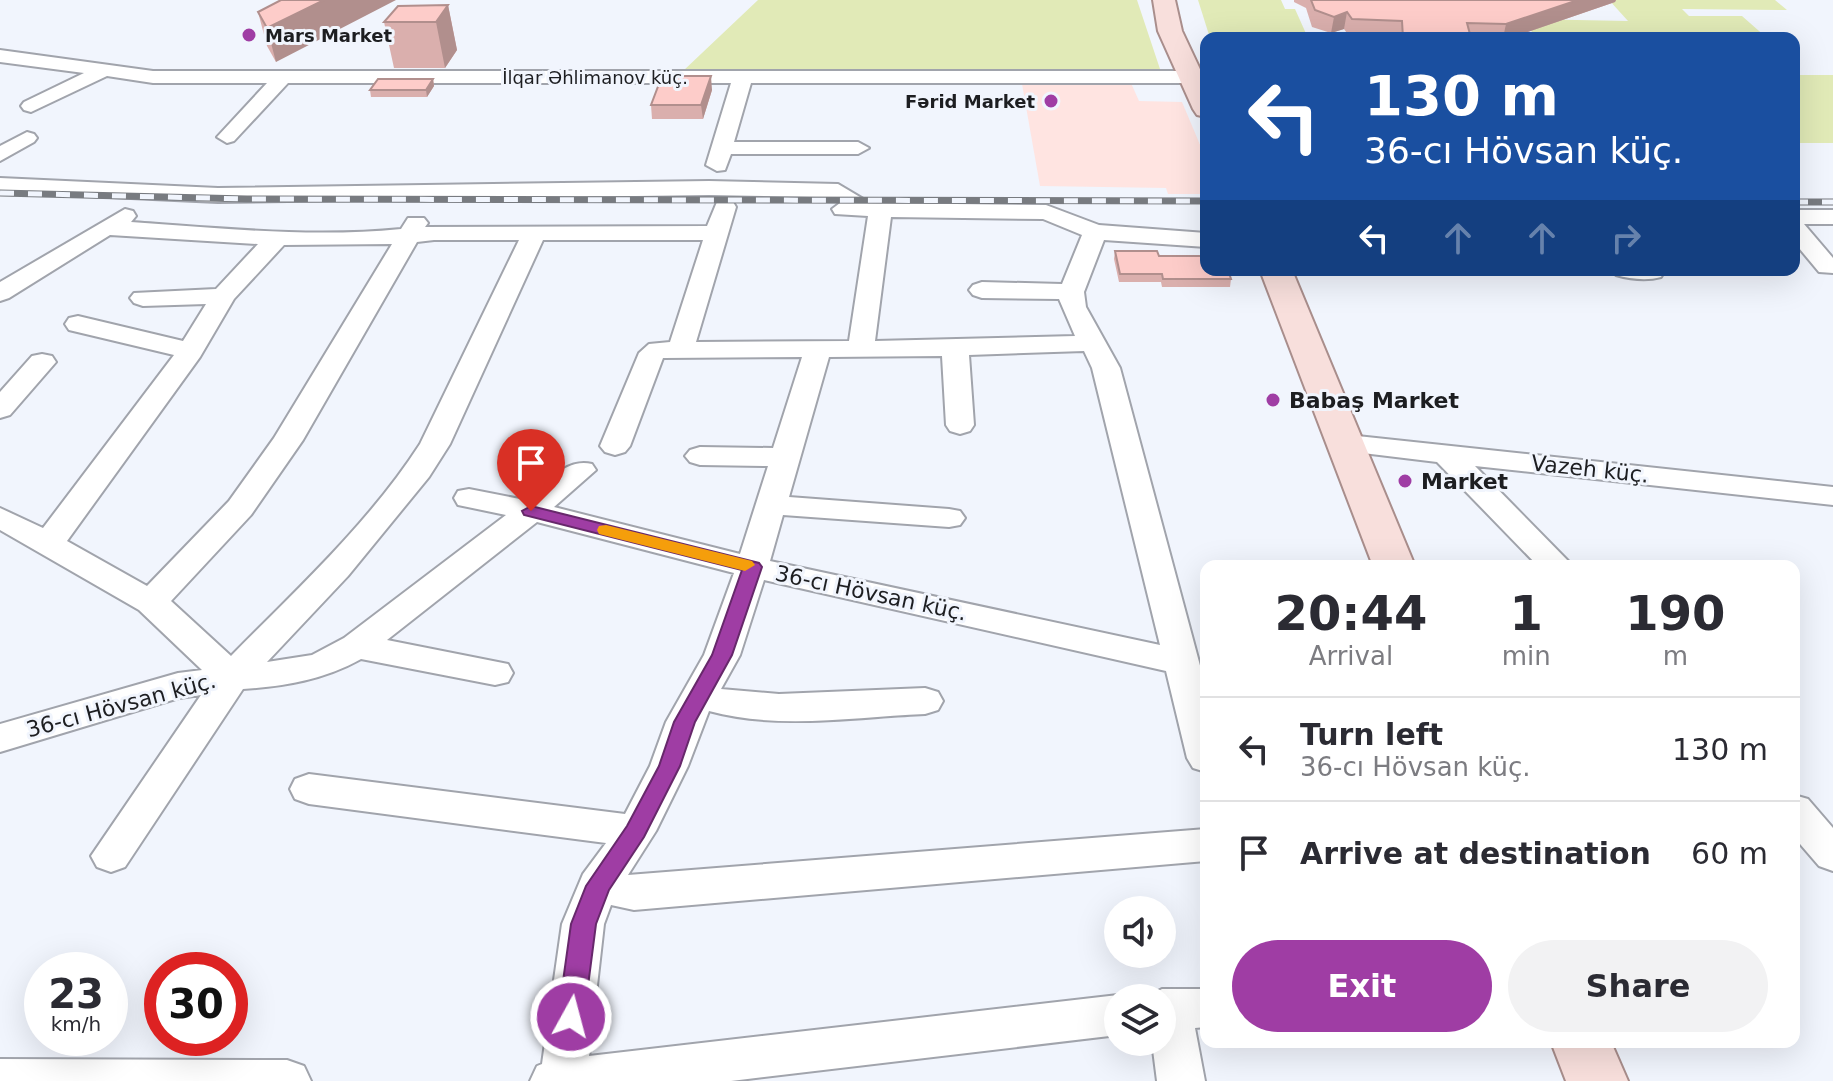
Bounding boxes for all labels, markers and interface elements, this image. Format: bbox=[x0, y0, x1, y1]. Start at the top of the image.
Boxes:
place label: Mars Market bbox=[265, 25, 393, 46]
marker: Mars Market bbox=[240, 26, 258, 44]
text: 130 m bbox=[1364, 63, 1559, 128]
icon: left bbox=[1232, 64, 1336, 168]
street label: İlqar Əhlimanov küç. bbox=[502, 67, 688, 88]
place label: Fərid Market bbox=[905, 91, 1035, 112]
marker: Fərid Market bbox=[1042, 92, 1060, 110]
text: 36-cı Hövsan küç. bbox=[1364, 130, 1683, 171]
icon: left bbox=[1352, 216, 1396, 260]
icon: ahead bbox=[1436, 216, 1480, 260]
icon: ahead bbox=[1520, 216, 1564, 260]
icon: right bbox=[1604, 216, 1648, 260]
place label: Babaş Market bbox=[1289, 388, 1460, 413]
marker: Babaş Market bbox=[1264, 391, 1282, 409]
pin bbox=[497, 429, 565, 511]
icon: arrive bbox=[509, 441, 553, 485]
street label: Vazeh küç. bbox=[1530, 450, 1650, 488]
place label: Market bbox=[1421, 469, 1509, 494]
marker: Market bbox=[1396, 472, 1414, 490]
street label: 36-cı Hövsan küç. bbox=[773, 560, 969, 626]
text: 20:44 bbox=[1274, 585, 1427, 641]
text: 1 bbox=[1510, 585, 1543, 641]
text: 190 bbox=[1625, 585, 1725, 641]
text: Arrival bbox=[1309, 641, 1393, 671]
text: min bbox=[1502, 641, 1551, 671]
text: m bbox=[1663, 641, 1688, 671]
street label: 36-cı Hövsan küç. bbox=[24, 668, 218, 742]
text: Turn left bbox=[1300, 717, 1443, 752]
icon: left bbox=[1232, 727, 1276, 771]
text: 130 m bbox=[1672, 732, 1768, 767]
text: 36-cı Hövsan küç. bbox=[1300, 752, 1531, 782]
icon: arrive bbox=[1232, 831, 1276, 875]
text: Arrive at destination bbox=[1300, 836, 1651, 871]
text: 60 m bbox=[1691, 836, 1768, 871]
map controls bbox=[1104, 896, 1176, 1056]
button: sound bbox=[1104, 896, 1176, 968]
button: Exit bbox=[1232, 940, 1492, 1032]
button: Share bbox=[1508, 940, 1768, 1032]
speed limit sign: 30 bbox=[144, 952, 248, 1056]
text: 23 bbox=[48, 971, 104, 1017]
position arrow bbox=[529, 975, 613, 1059]
button: layers bbox=[1104, 984, 1176, 1056]
text: km/h bbox=[51, 1012, 101, 1036]

